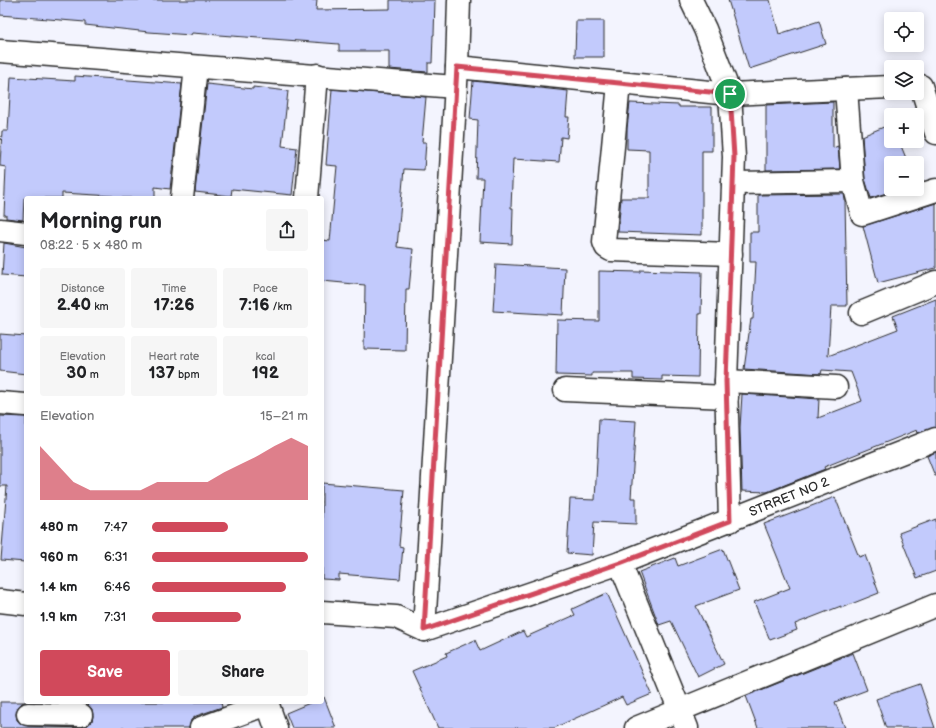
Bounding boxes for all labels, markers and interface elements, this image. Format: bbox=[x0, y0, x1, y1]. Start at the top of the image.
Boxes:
map controls bbox=[884, 12, 924, 196]
button: locate bbox=[884, 12, 924, 52]
button: layers bbox=[884, 60, 924, 100]
pin bbox=[713, 77, 747, 111]
icon: arrive bbox=[719, 83, 741, 105]
button: + bbox=[884, 108, 924, 148]
button: − bbox=[884, 156, 924, 196]
text: Morning run bbox=[40, 208, 162, 235]
button: share bbox=[266, 209, 308, 251]
text: 08:22 · 5 × 480 m bbox=[40, 237, 142, 253]
text: Distance bbox=[61, 282, 105, 295]
text: Time bbox=[162, 282, 186, 295]
text: Pace bbox=[253, 282, 278, 295]
text: 2.40 bbox=[57, 295, 91, 315]
text: 17:26 bbox=[153, 295, 195, 315]
text: 7:16 bbox=[239, 295, 270, 315]
text: km bbox=[91, 300, 109, 313]
text: /km bbox=[270, 300, 292, 313]
text: Elevation bbox=[60, 350, 106, 363]
text: Heart rate bbox=[149, 350, 199, 363]
text: kcal bbox=[255, 350, 275, 363]
text: 30 bbox=[66, 363, 87, 383]
text: 137 bbox=[148, 363, 175, 383]
text: 192 bbox=[252, 363, 279, 383]
text: m bbox=[87, 368, 99, 381]
text: bpm bbox=[175, 368, 200, 381]
text: Elevation bbox=[40, 408, 94, 424]
text: 15–21 m bbox=[260, 408, 308, 424]
street label: STRRET NO 2 bbox=[747, 474, 832, 520]
text: 480 m bbox=[40, 519, 78, 535]
text: 7:47 bbox=[104, 519, 127, 535]
text: 960 m bbox=[40, 549, 78, 565]
text: 6:31 bbox=[104, 549, 128, 565]
text: 1.4 km bbox=[40, 579, 77, 595]
text: 6:46 bbox=[104, 579, 130, 595]
text: 1.9 km bbox=[40, 609, 77, 625]
text: 7:31 bbox=[104, 609, 126, 625]
button: Save bbox=[40, 650, 170, 696]
button: Share bbox=[178, 650, 308, 696]

